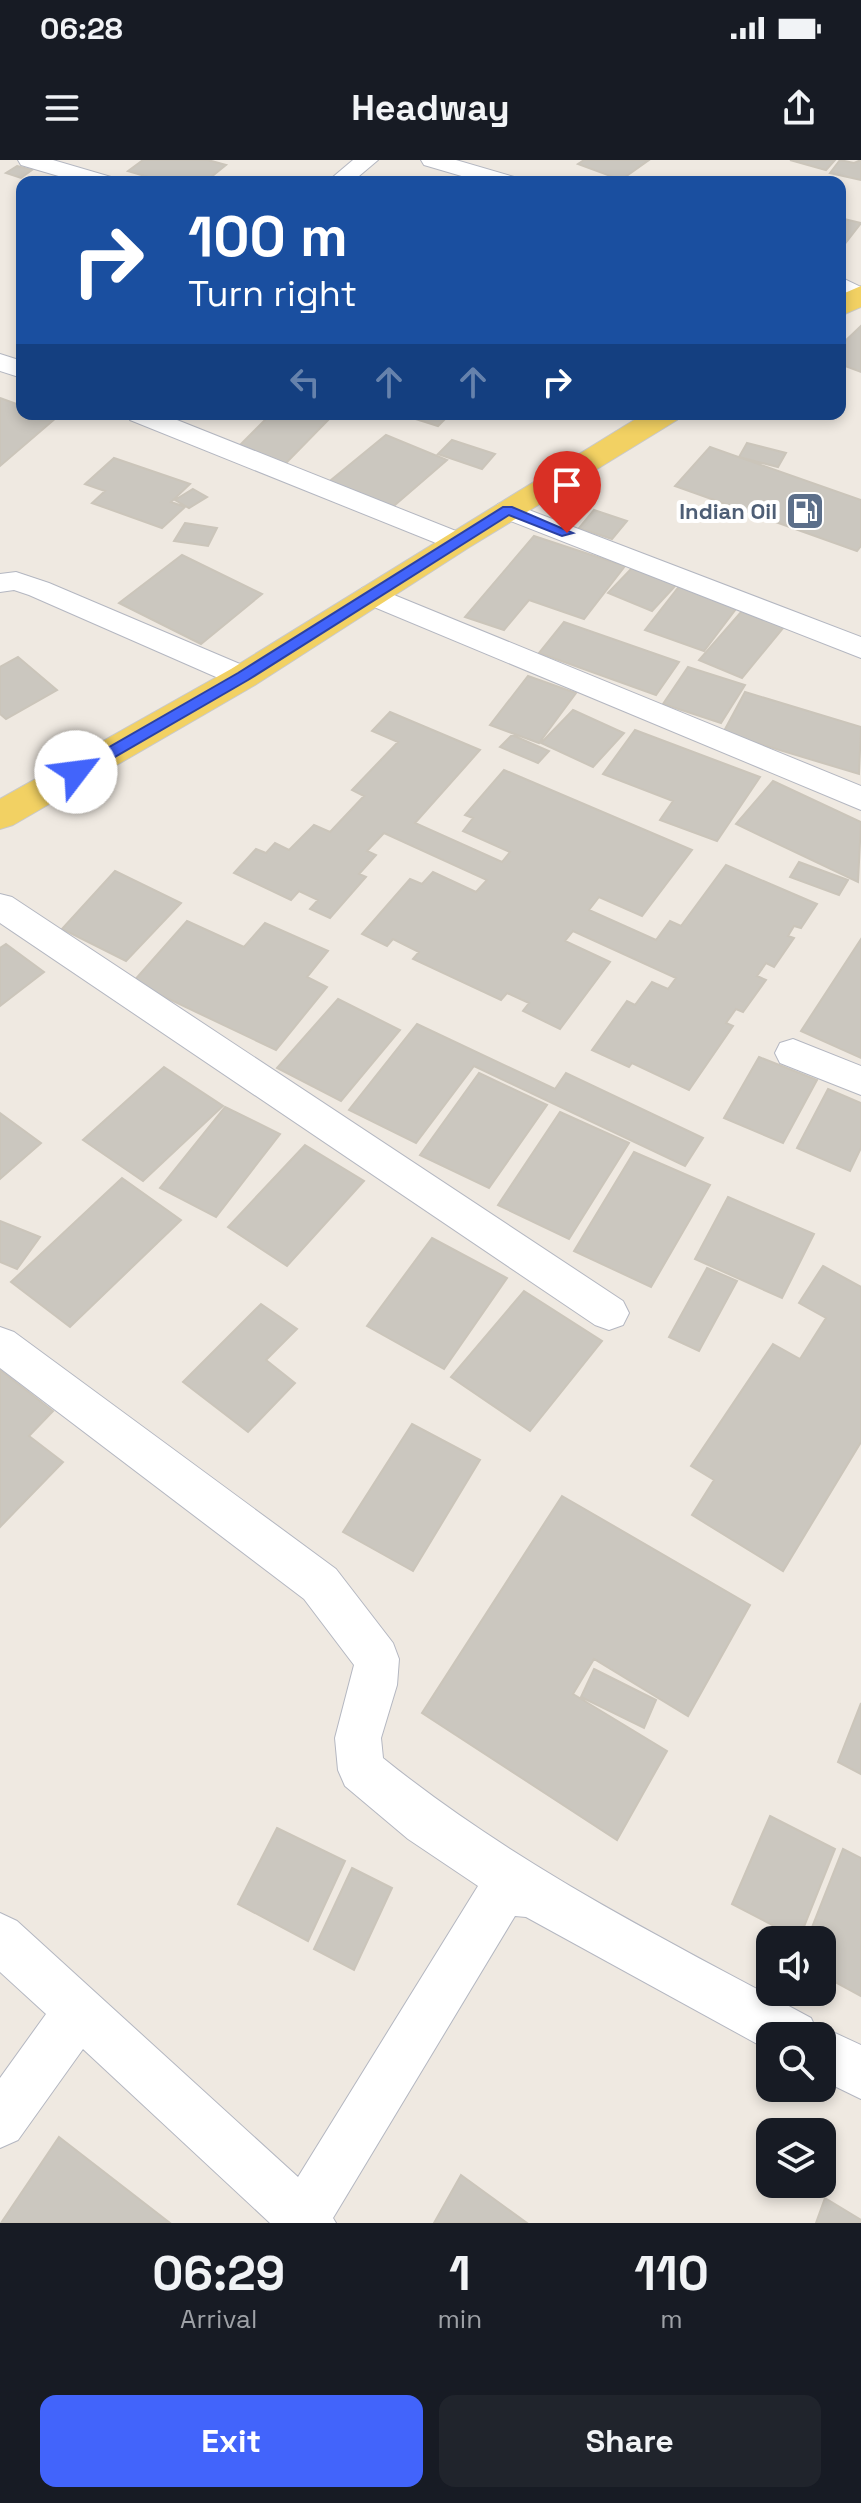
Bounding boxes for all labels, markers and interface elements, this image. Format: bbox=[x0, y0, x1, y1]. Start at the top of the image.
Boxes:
text: 06:28 bbox=[40, 9, 123, 48]
text: Headway bbox=[351, 85, 510, 131]
icon: menu bbox=[40, 86, 84, 130]
icon: share bbox=[777, 86, 821, 130]
text: 100 m bbox=[188, 201, 348, 272]
icon: right bbox=[56, 208, 160, 312]
text: Turn right bbox=[188, 271, 357, 317]
icon: left bbox=[283, 360, 327, 404]
icon: ahead bbox=[367, 360, 411, 404]
icon: ahead bbox=[451, 360, 495, 404]
icon: right bbox=[535, 360, 579, 404]
pin bbox=[533, 451, 601, 533]
icon: arrive bbox=[545, 463, 589, 507]
fuel station icon: Indian Oil bbox=[784, 490, 826, 532]
place label: Indian Oil bbox=[679, 497, 777, 525]
position arrow bbox=[34, 730, 118, 814]
map controls bbox=[756, 1926, 836, 2198]
button: sound bbox=[756, 1926, 836, 2006]
button: search bbox=[756, 2022, 836, 2102]
button: layers bbox=[756, 2118, 836, 2198]
text: 06:29 bbox=[152, 2243, 285, 2304]
text: 1 bbox=[449, 2243, 471, 2304]
text: 110 bbox=[634, 2243, 709, 2304]
text: Arrival bbox=[180, 2302, 257, 2336]
text: min bbox=[437, 2302, 482, 2336]
text: m bbox=[660, 2302, 683, 2336]
button: Exit bbox=[40, 2395, 423, 2487]
button: Share bbox=[439, 2395, 821, 2487]

